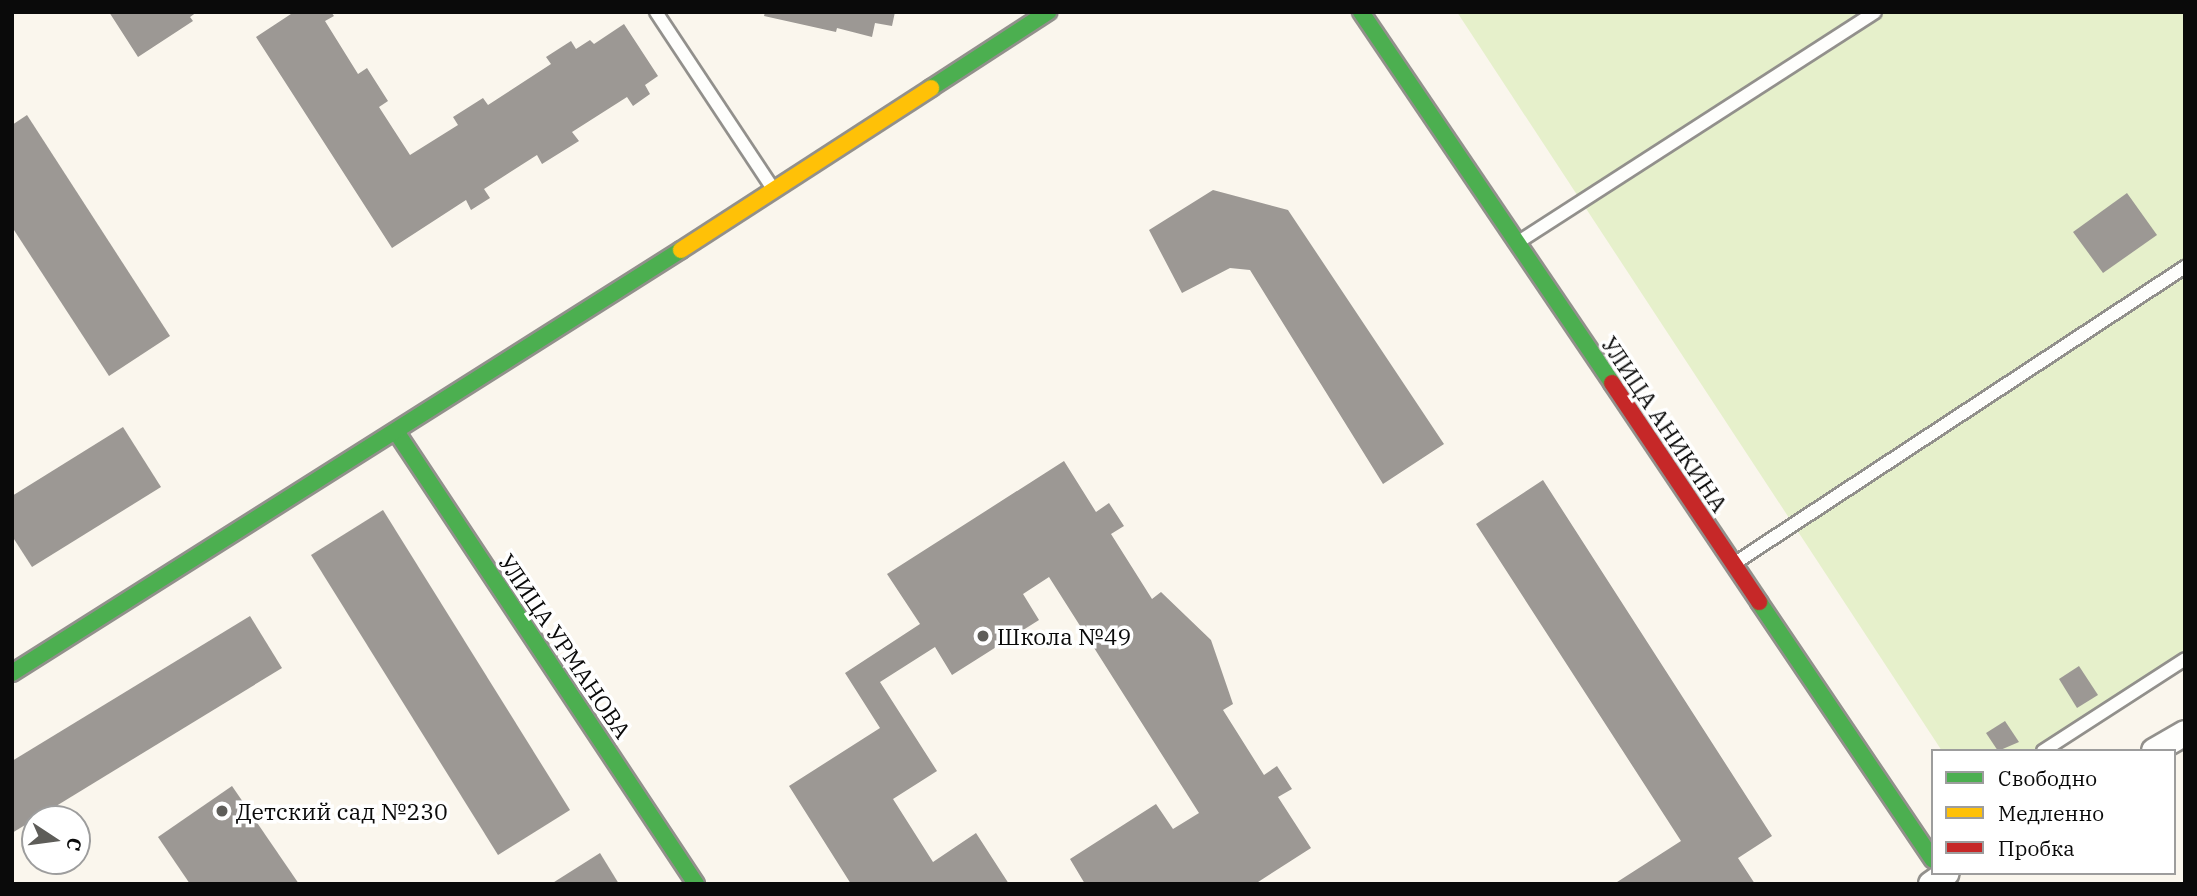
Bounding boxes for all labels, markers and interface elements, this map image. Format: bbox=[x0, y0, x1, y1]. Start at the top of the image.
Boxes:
street label: УЛИЦА АНИКИНА bbox=[1596, 331, 1734, 517]
street label: УЛИЦА УРМАНОВА bbox=[493, 549, 637, 743]
place label: Школа №49 bbox=[997, 622, 1131, 650]
marker: Школа №49 bbox=[975, 628, 991, 644]
legend bbox=[1931, 749, 2176, 875]
text: Свободно bbox=[1998, 764, 2097, 792]
place label: Детский сад №230 bbox=[236, 797, 448, 825]
text: Медленно bbox=[1998, 799, 2104, 827]
marker: Детский сад №230 bbox=[214, 803, 230, 819]
north arrow bbox=[21, 805, 91, 875]
text: Пробка bbox=[1998, 834, 2075, 862]
text: С bbox=[61, 835, 88, 853]

